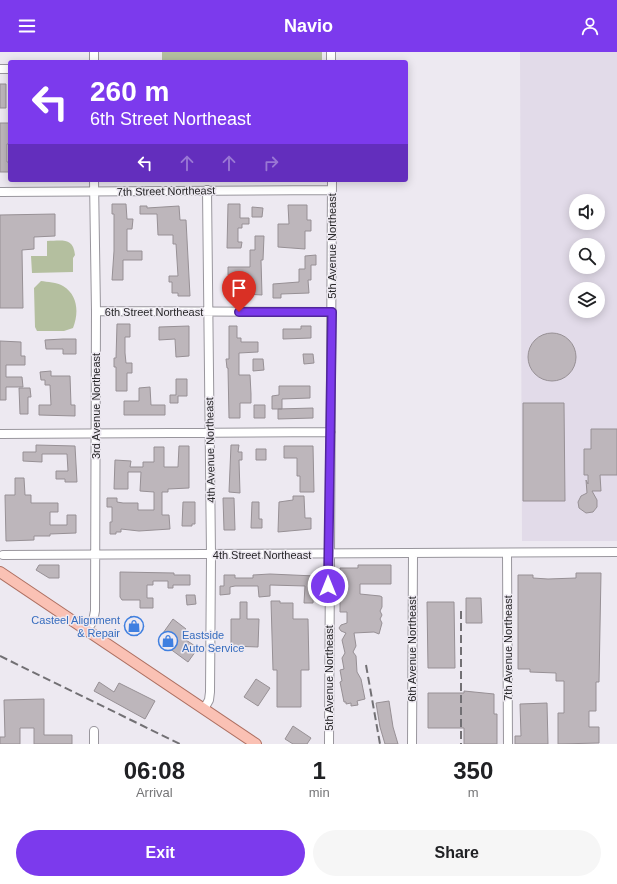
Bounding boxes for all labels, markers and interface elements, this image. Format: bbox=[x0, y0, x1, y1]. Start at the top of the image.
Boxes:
icon: menu bbox=[16, 15, 38, 37]
icon: person bbox=[579, 15, 601, 37]
text: Navio bbox=[284, 16, 333, 36]
icon: left bbox=[24, 76, 76, 128]
text: 260 m bbox=[90, 76, 169, 107]
text: 6th Street Northeast bbox=[90, 109, 251, 129]
icon: left bbox=[134, 152, 156, 174]
icon: ahead bbox=[176, 152, 198, 174]
icon: ahead bbox=[218, 152, 240, 174]
icon: right bbox=[260, 152, 282, 174]
street label: 7th Street Northeast bbox=[117, 184, 215, 198]
street label: 5th Avenue Northeast bbox=[326, 193, 338, 299]
map controls bbox=[569, 194, 605, 318]
button: sound bbox=[569, 194, 605, 230]
button: search bbox=[569, 238, 605, 274]
pin bbox=[222, 271, 256, 312]
icon: arrive bbox=[228, 277, 250, 299]
button: layers bbox=[569, 282, 605, 318]
street label: 6th Street Northeast bbox=[105, 306, 203, 318]
street label: 3rd Avenue Northeast bbox=[90, 353, 102, 459]
street label: 4th Avenue Northeast bbox=[203, 397, 217, 503]
street label: 4th Street Northeast bbox=[213, 549, 311, 561]
position arrow bbox=[307, 565, 349, 607]
street label: 7th Avenue Northeast bbox=[502, 595, 514, 701]
street label: 6th Avenue Northeast bbox=[406, 596, 418, 702]
place label: Casteel Alignment & Repair bbox=[31, 614, 120, 639]
shop icon: Casteel Alignment & Repair bbox=[123, 615, 145, 637]
street label: 5th Avenue Northeast bbox=[323, 625, 335, 731]
place label: Eastside Auto Service bbox=[182, 629, 244, 654]
shop icon: Eastside Auto Service bbox=[157, 630, 179, 652]
text: 06:08 bbox=[124, 757, 185, 784]
text: 1 bbox=[312, 757, 326, 784]
text: 350 bbox=[453, 757, 493, 784]
text: Arrival bbox=[136, 785, 173, 800]
text: min bbox=[309, 785, 330, 800]
text: m bbox=[468, 785, 479, 800]
button: Exit bbox=[16, 830, 305, 876]
button: Share bbox=[313, 830, 601, 876]

